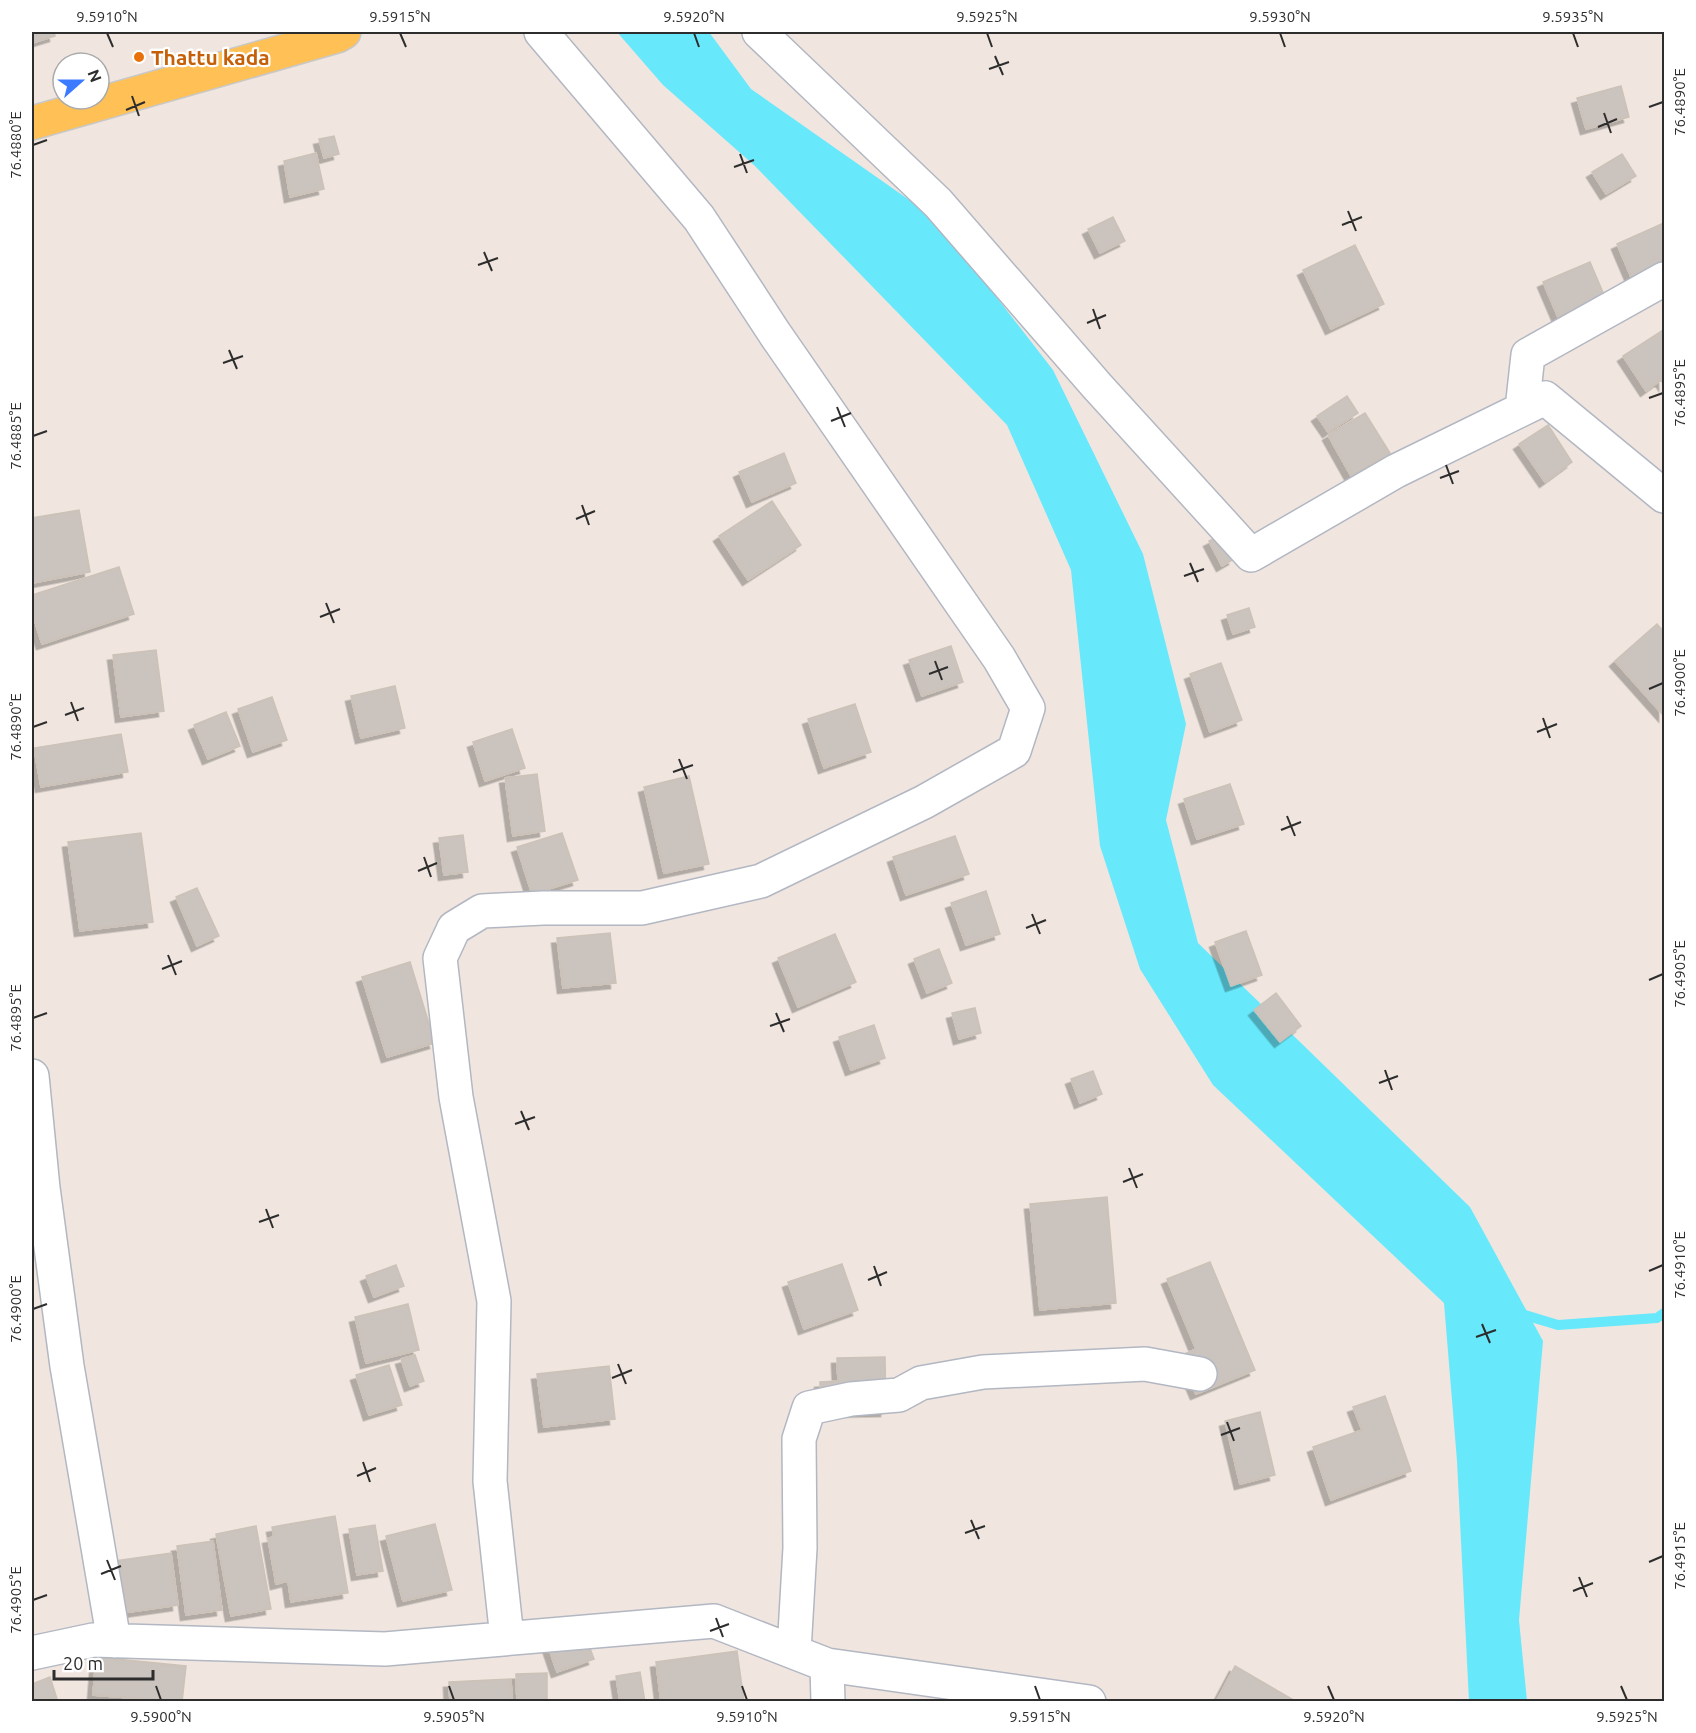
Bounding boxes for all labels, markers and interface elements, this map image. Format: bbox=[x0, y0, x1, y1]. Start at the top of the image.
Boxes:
text: 9.5910°N bbox=[76, 8, 138, 25]
text: 9.5915°N bbox=[369, 8, 431, 25]
text: 9.5920°N bbox=[663, 8, 725, 25]
text: 9.5925°N bbox=[956, 8, 1018, 25]
text: 9.5930°N bbox=[1249, 8, 1311, 25]
text: 9.5935°N bbox=[1542, 8, 1604, 25]
place label: Thattu kada bbox=[151, 45, 270, 69]
marker: Thattu kada bbox=[132, 50, 146, 64]
north arrow bbox=[51, 51, 111, 111]
text: N bbox=[84, 67, 106, 84]
text: 76.4890°E bbox=[1671, 68, 1688, 136]
text: 76.4880°E bbox=[7, 111, 24, 179]
text: 76.4895°E bbox=[1671, 359, 1688, 427]
text: 76.4885°E bbox=[7, 402, 24, 470]
text: 76.4900°E bbox=[1671, 649, 1688, 717]
text: 76.4890°E bbox=[7, 693, 24, 761]
text: 76.4905°E bbox=[1671, 940, 1688, 1008]
text: 76.4895°E bbox=[7, 984, 24, 1052]
text: 76.4910°E bbox=[1671, 1231, 1688, 1299]
text: 76.4900°E bbox=[7, 1275, 24, 1343]
text: 76.4915°E bbox=[1671, 1522, 1688, 1590]
text: 76.4905°E bbox=[7, 1566, 24, 1634]
scale bar bbox=[54, 1643, 153, 1681]
text: 20 m bbox=[63, 1653, 103, 1673]
text: 9.5900°N bbox=[130, 1708, 192, 1725]
text: 9.5905°N bbox=[423, 1708, 485, 1725]
text: 9.5910°N bbox=[716, 1708, 778, 1725]
text: 9.5915°N bbox=[1009, 1708, 1071, 1725]
text: 9.5920°N bbox=[1303, 1708, 1365, 1725]
text: 9.5925°N bbox=[1596, 1708, 1658, 1725]

